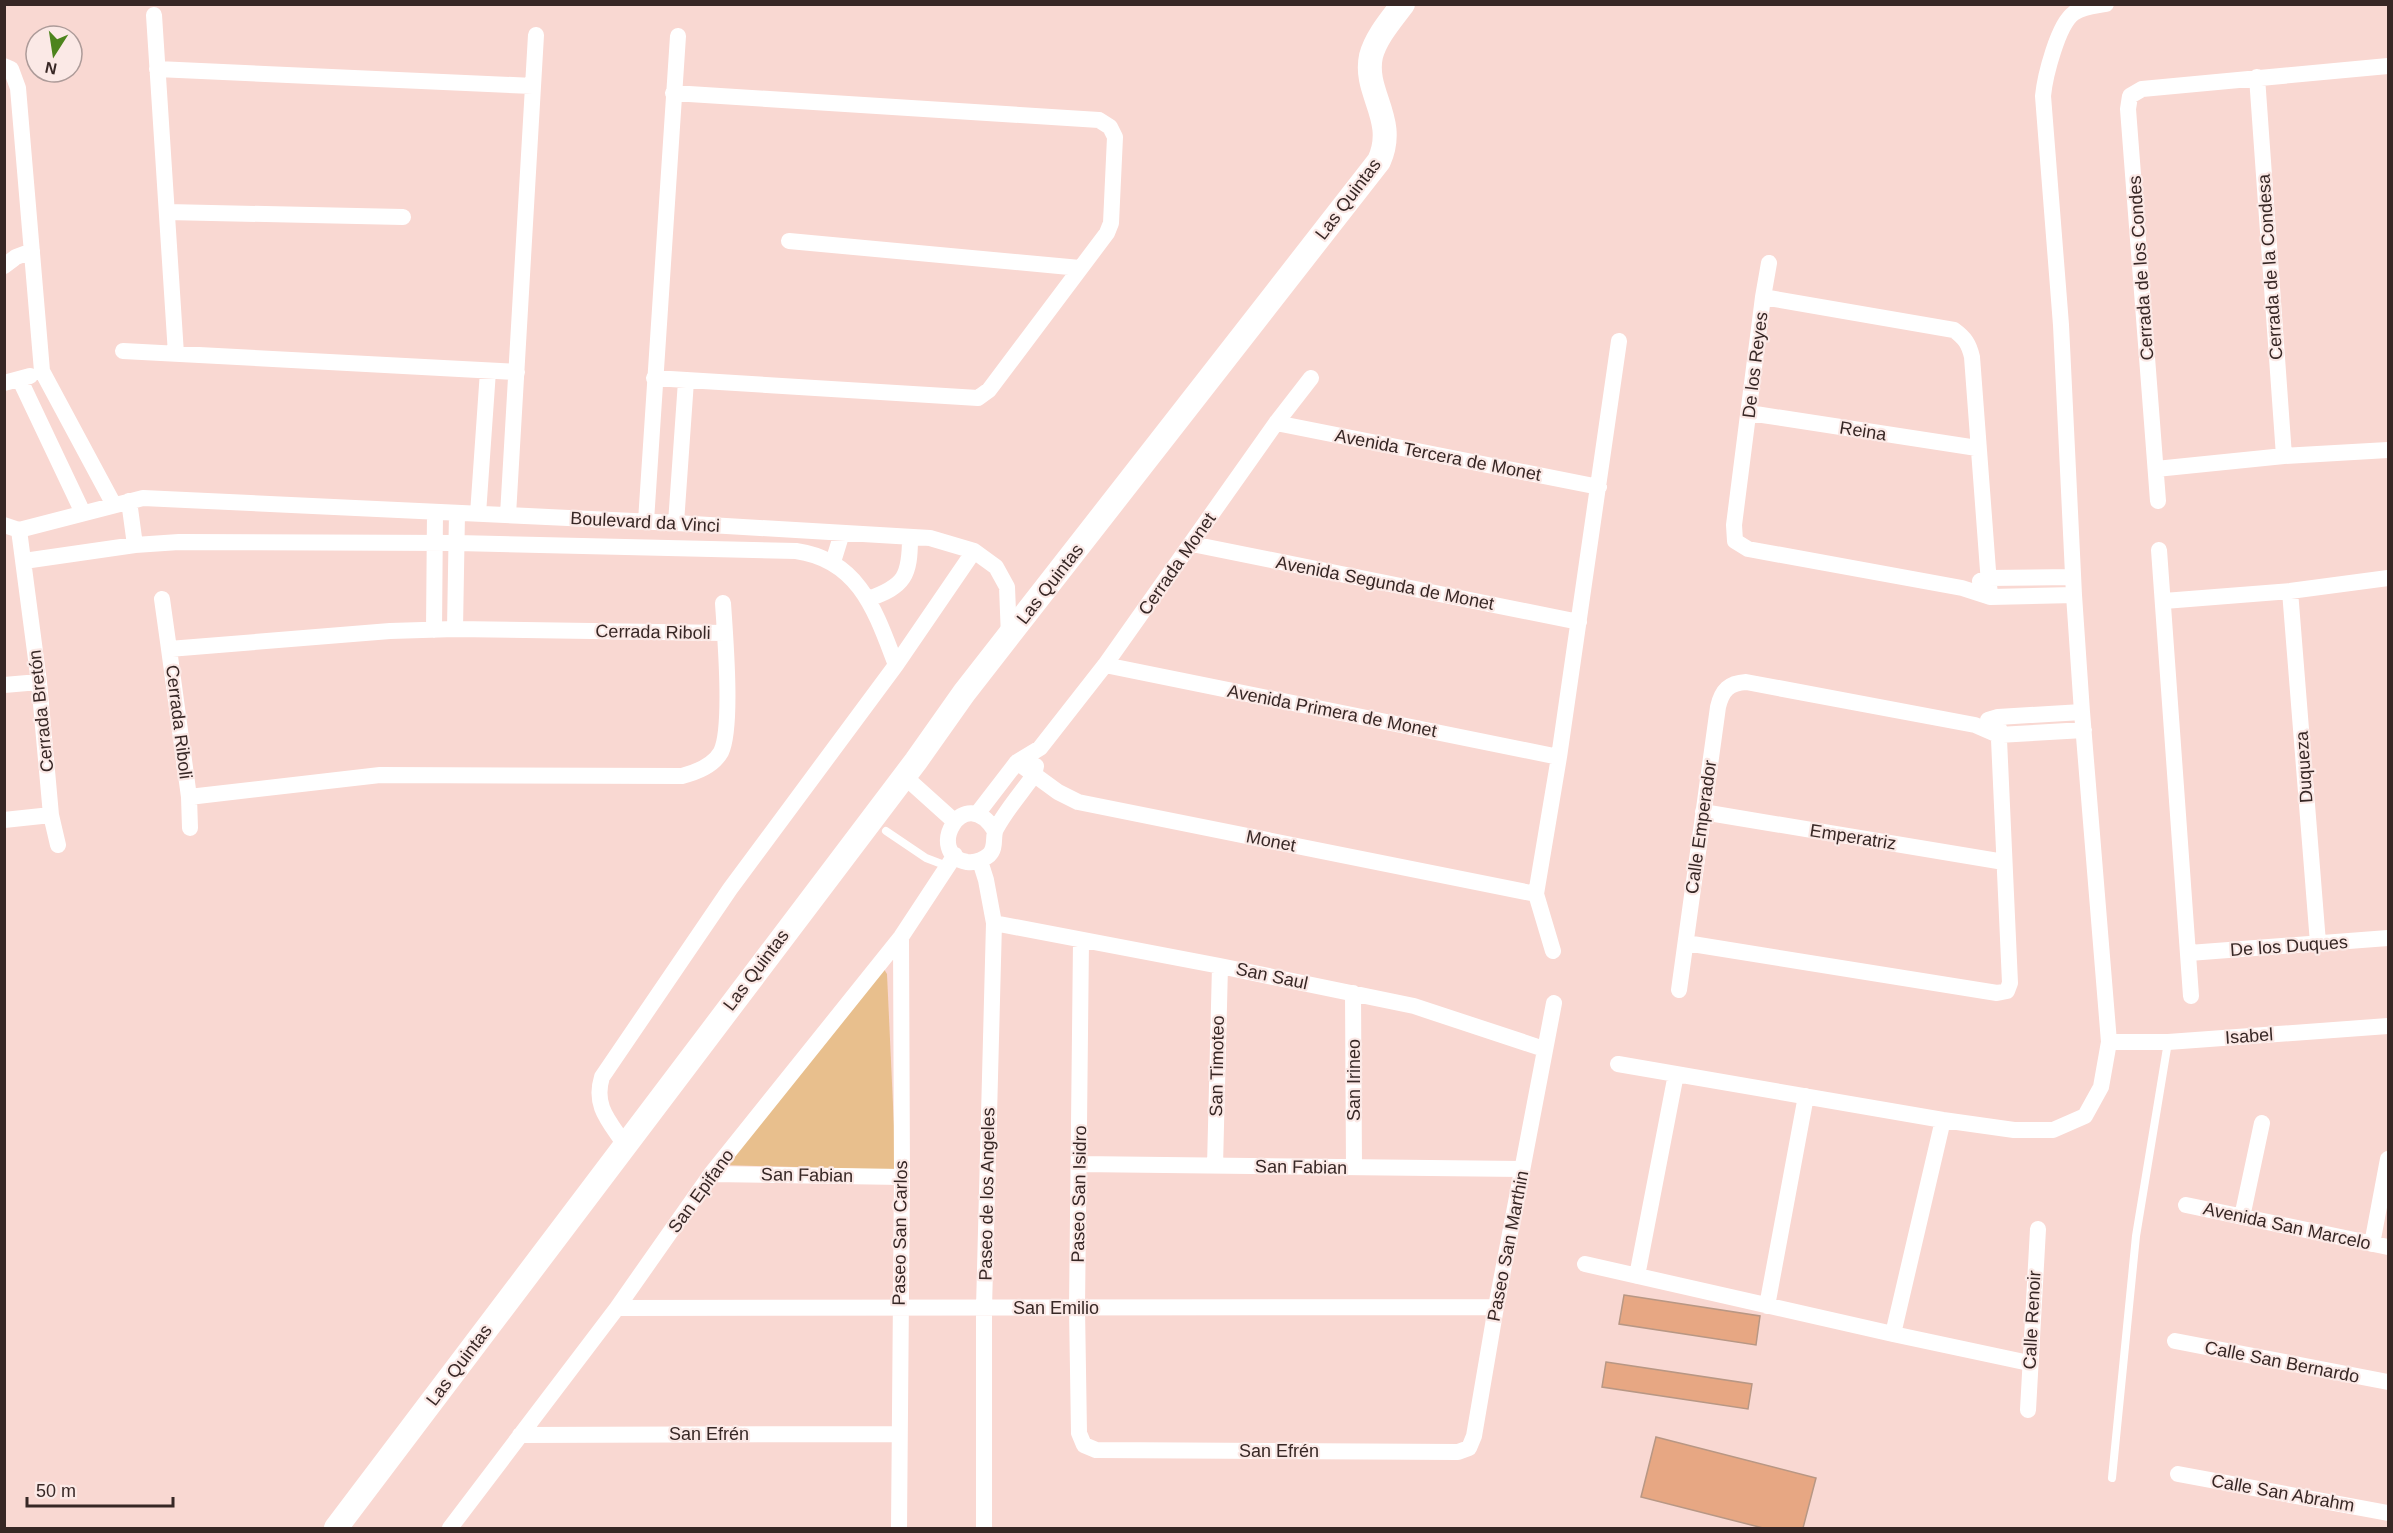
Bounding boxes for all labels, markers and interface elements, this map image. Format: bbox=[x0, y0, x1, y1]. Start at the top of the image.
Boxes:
north arrow bbox=[24, 24, 84, 84]
text: N bbox=[44, 59, 58, 78]
street label: Las Quintas bbox=[1311, 155, 1385, 243]
street label: Cerrada de la Condesa bbox=[2253, 172, 2286, 361]
street label: Cerrada de los Condes bbox=[2125, 175, 2157, 361]
street label: De los Reyes bbox=[1739, 311, 1771, 419]
street label: Reina bbox=[1838, 417, 1889, 445]
street label: Avenida Tercera de Monet bbox=[1333, 425, 1543, 485]
street label: Boulevard da Vinci bbox=[570, 508, 720, 536]
street label: Cerrada Monet bbox=[1134, 509, 1220, 619]
street label: Las Quintas bbox=[1013, 540, 1087, 628]
street label: Avenida Segunda de Monet bbox=[1274, 552, 1496, 614]
street label: Cerrada Riboli bbox=[595, 621, 711, 643]
street label: Cerrada Bretón bbox=[25, 649, 57, 773]
street label: Cerrada Riboli bbox=[162, 664, 196, 780]
street label: Avenida Primera de Monet bbox=[1226, 681, 1438, 741]
street label: Duqueza bbox=[2291, 729, 2316, 804]
street label: Calle Emperador bbox=[1682, 759, 1720, 895]
street label: Emperatriz bbox=[1808, 820, 1898, 854]
street label: Monet bbox=[1245, 826, 1297, 856]
street label: Las Quintas bbox=[719, 926, 793, 1014]
street label: De los Duques bbox=[2229, 932, 2349, 960]
street label: San Saul bbox=[1234, 959, 1310, 993]
street label: San Timoteo bbox=[1206, 1015, 1228, 1117]
street label: Isabel bbox=[2224, 1024, 2274, 1048]
street label: San Irineo bbox=[1344, 1039, 1364, 1121]
street label: Paseo de los Angeles bbox=[975, 1107, 999, 1281]
street label: Paseo San Isidro bbox=[1068, 1125, 1090, 1263]
street label: San Epifano bbox=[664, 1145, 738, 1237]
street label: San Fabian bbox=[1255, 1156, 1347, 1178]
street label: Paseo San Carlos bbox=[889, 1160, 911, 1306]
street label: San Fabian bbox=[761, 1164, 853, 1186]
street label: Paseo San Marthin bbox=[1484, 1169, 1532, 1323]
street label: Avenida San Marcelo bbox=[2201, 1198, 2373, 1254]
street label: Calle Renoir bbox=[2019, 1270, 2045, 1370]
street label: San Emilio bbox=[1013, 1298, 1099, 1318]
street label: Las Quintas bbox=[422, 1321, 496, 1409]
street label: Calle San Bernardo bbox=[2203, 1337, 2361, 1387]
street label: San Efrén bbox=[669, 1424, 749, 1444]
street label: San Efrén bbox=[1239, 1441, 1319, 1461]
scale bar bbox=[27, 1470, 172, 1508]
street label: Calle San Abrahm bbox=[2210, 1471, 2356, 1515]
text: 50 m bbox=[36, 1481, 76, 1501]

